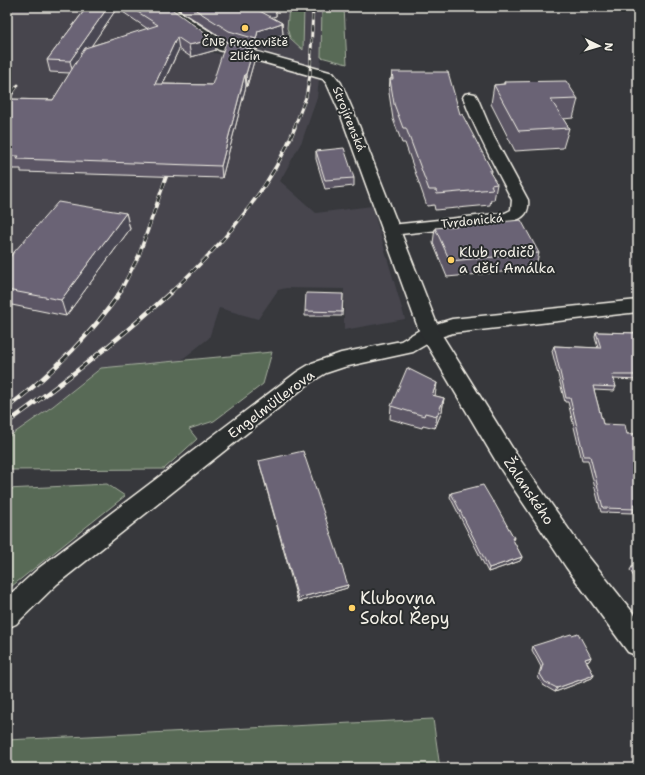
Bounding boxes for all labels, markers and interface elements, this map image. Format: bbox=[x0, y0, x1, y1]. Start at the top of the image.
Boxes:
marker: ČNB Pracoviště Zličín bbox=[240, 23, 250, 33]
north arrow bbox=[579, 26, 619, 66]
place label: ČNB Pracoviště Zličín bbox=[202, 34, 288, 64]
text: N bbox=[601, 42, 616, 52]
street label: Strojírenská bbox=[329, 84, 370, 154]
street label: Tvrdonická bbox=[440, 210, 505, 232]
place label: Klub rodičů a dětí Amálka bbox=[459, 243, 555, 277]
marker: Klub rodičů a dětí Amálka bbox=[446, 255, 456, 265]
street label: Engelmüllerova bbox=[224, 365, 318, 442]
street label: Žalanského bbox=[500, 454, 558, 528]
place label: Klubovna Sokol Řepy bbox=[360, 587, 450, 629]
marker: Klubovna Sokol Řepy bbox=[347, 603, 357, 613]

